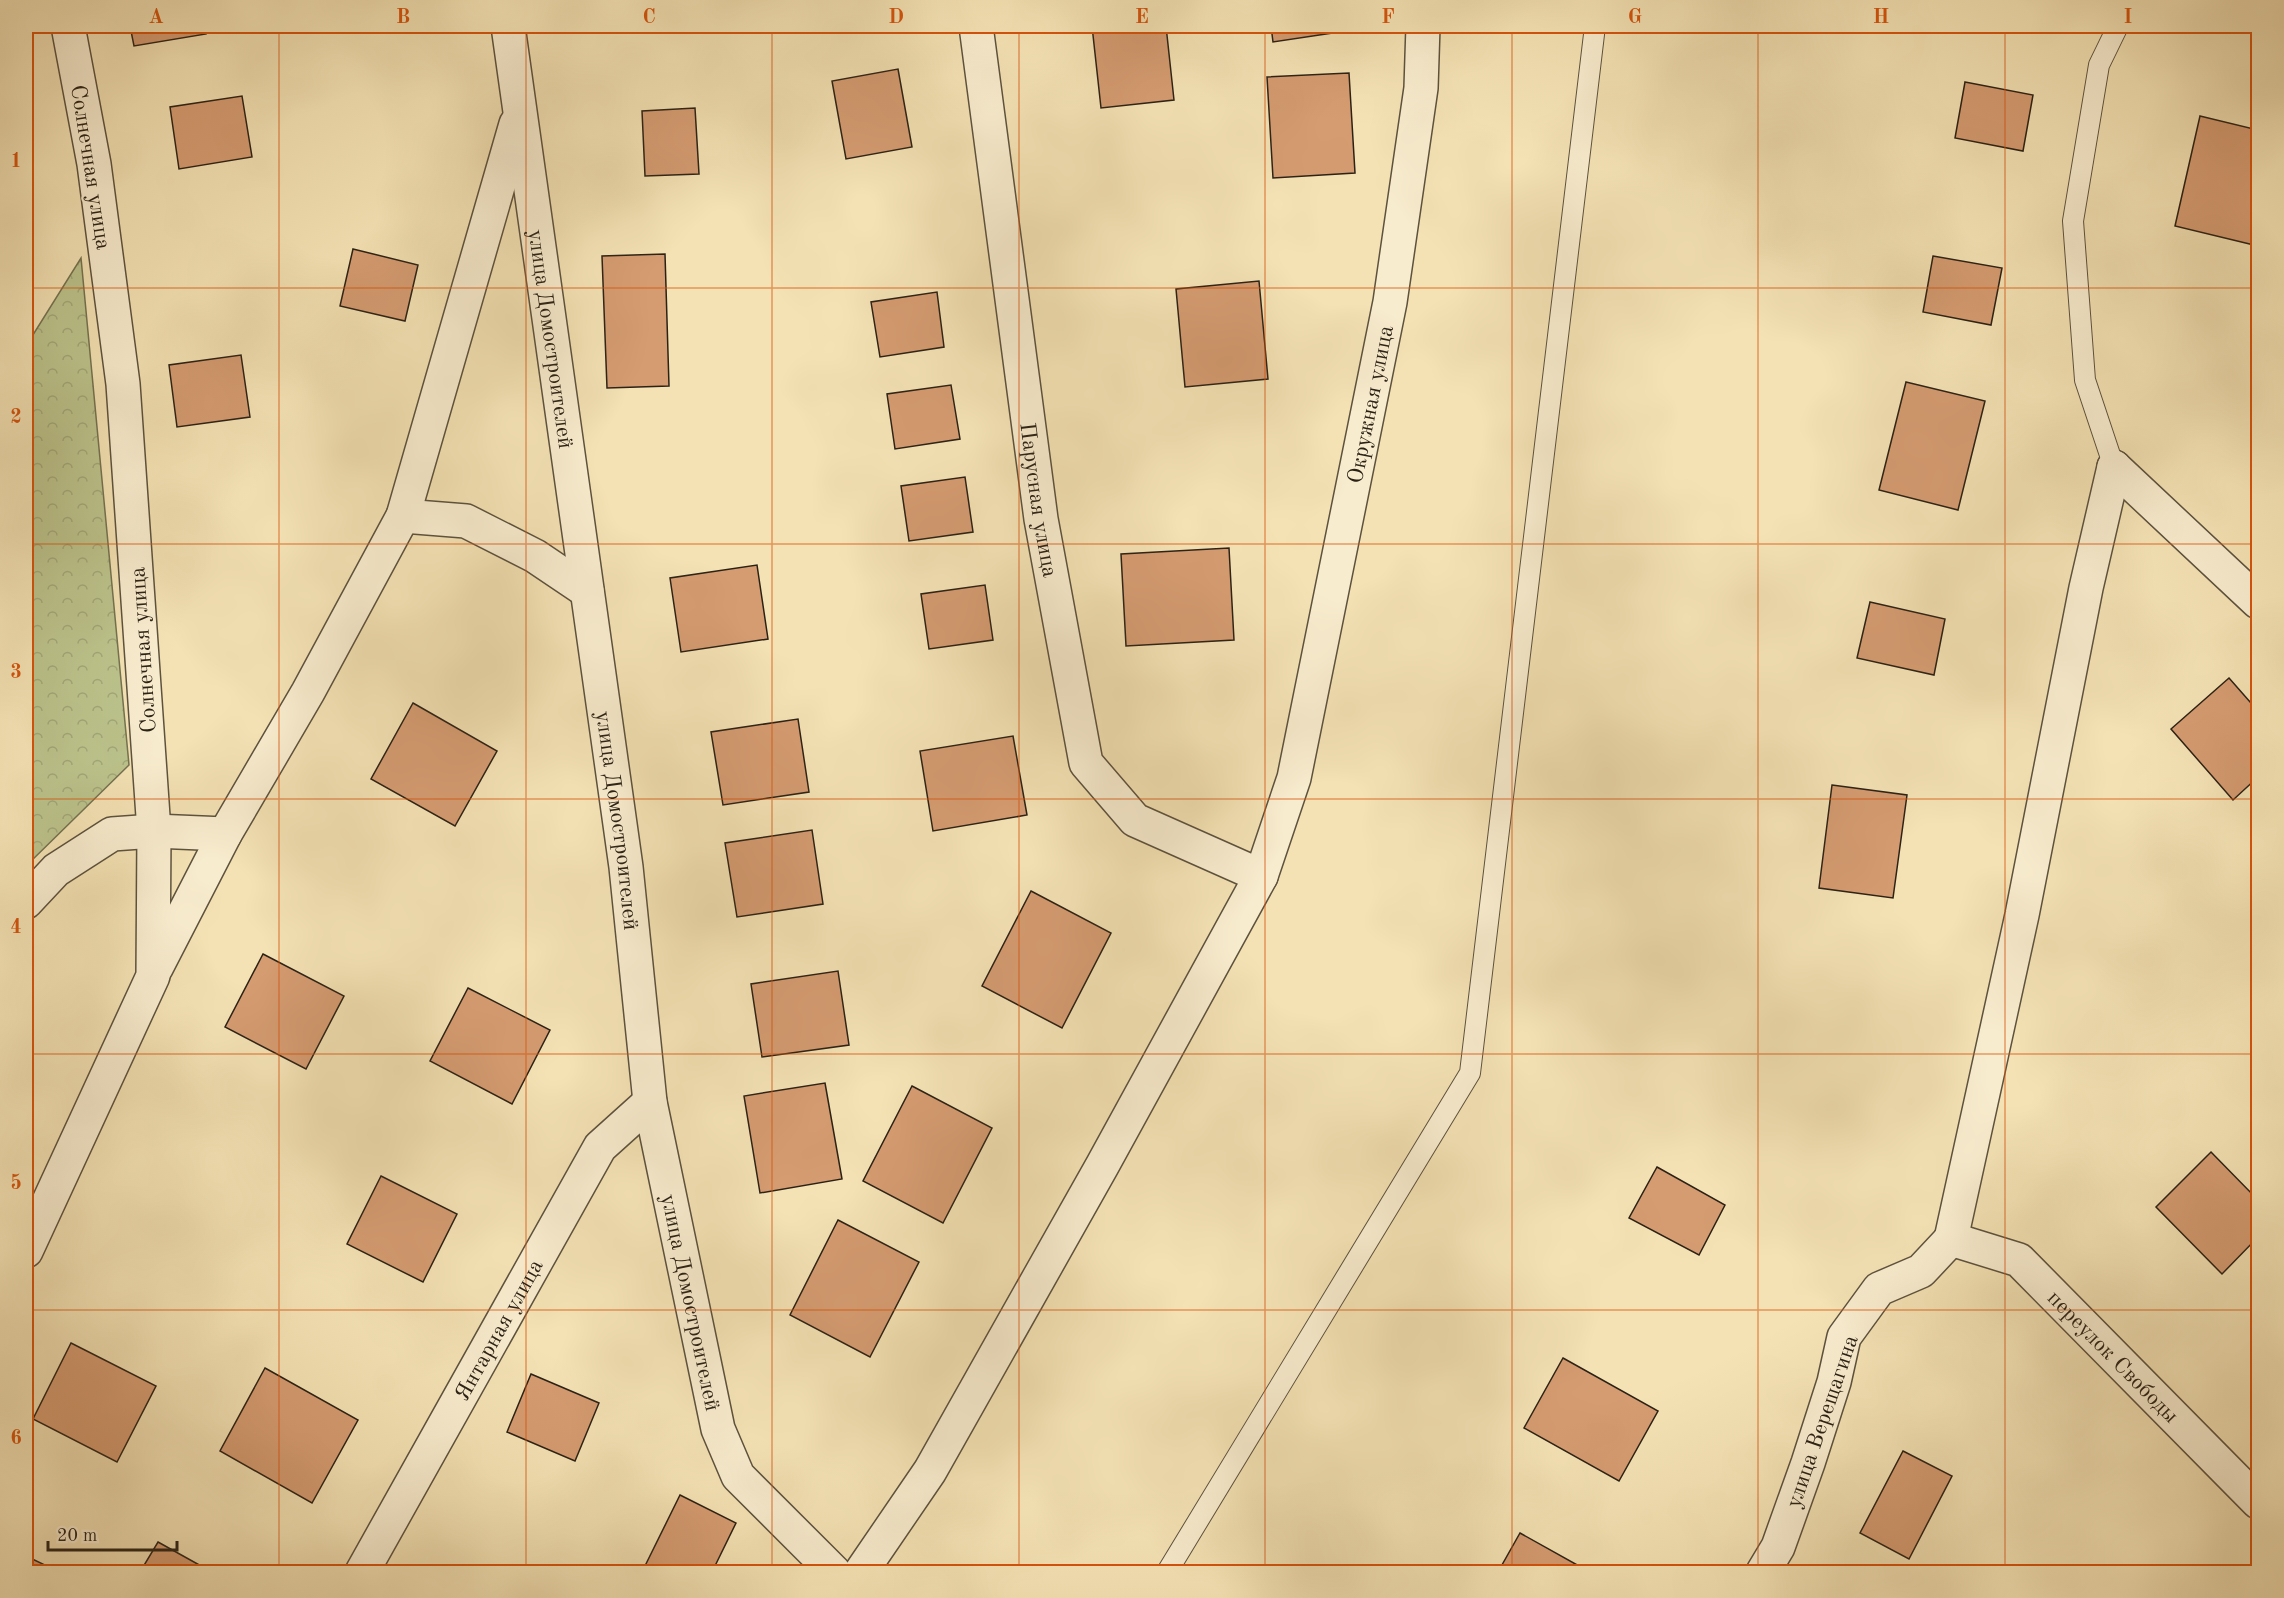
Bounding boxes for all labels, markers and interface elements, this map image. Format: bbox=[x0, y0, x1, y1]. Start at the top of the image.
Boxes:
text: A bbox=[148, 8, 164, 28]
text: B bbox=[396, 8, 410, 28]
text: C bbox=[642, 8, 656, 28]
text: D bbox=[888, 8, 904, 28]
text: E bbox=[1135, 8, 1149, 28]
text: F bbox=[1381, 8, 1395, 28]
text: G bbox=[1628, 8, 1642, 28]
text: H bbox=[1873, 8, 1889, 28]
text: I bbox=[2124, 8, 2132, 28]
street label: Солнечная улица bbox=[66, 83, 114, 251]
text: 1 bbox=[10, 152, 22, 172]
street label: улица Домостроителей bbox=[524, 228, 576, 450]
street label: Окружная улица bbox=[1345, 323, 1398, 486]
text: 2 bbox=[10, 408, 22, 428]
street label: Парусная улица bbox=[1015, 421, 1061, 579]
street label: Солнечная улица bbox=[127, 566, 161, 734]
text: 3 bbox=[10, 663, 22, 683]
street label: улица Домостроителей bbox=[591, 710, 641, 931]
text: 4 bbox=[10, 918, 22, 938]
text: 5 bbox=[10, 1173, 22, 1194]
street label: улица Домостроителей bbox=[656, 1192, 723, 1413]
street label: Янтарная улица bbox=[451, 1256, 548, 1405]
street label: переулок Свободы bbox=[2043, 1287, 2182, 1428]
street label: улица Верещагина bbox=[1783, 1332, 1863, 1511]
text: 6 bbox=[10, 1429, 22, 1449]
scale bar bbox=[48, 1514, 177, 1552]
text: 20 m bbox=[57, 1527, 97, 1545]

